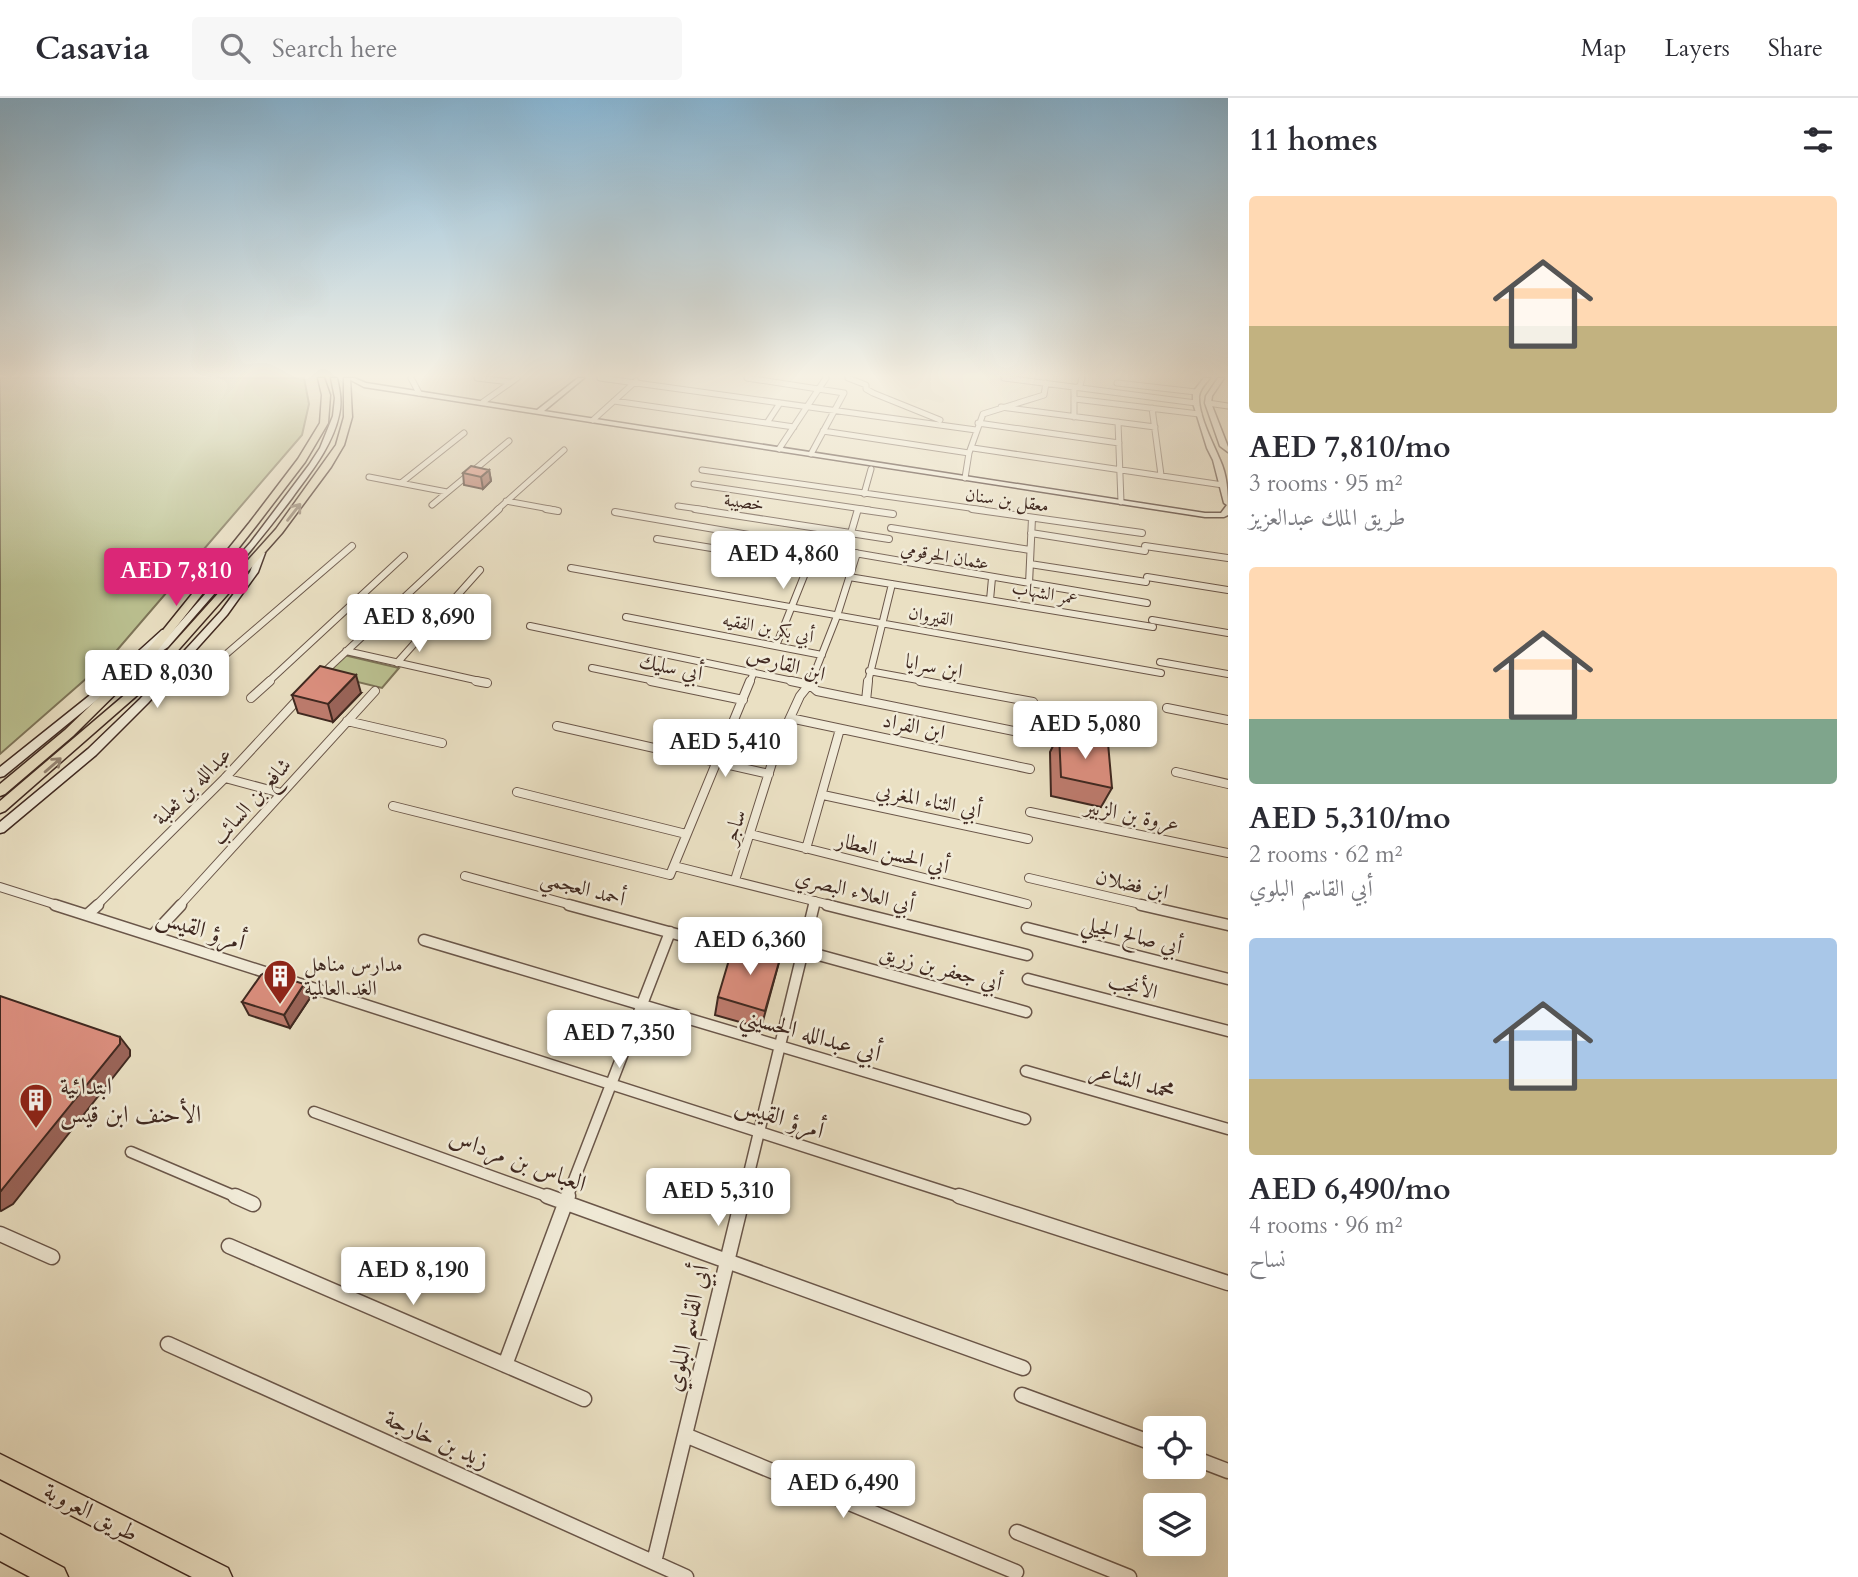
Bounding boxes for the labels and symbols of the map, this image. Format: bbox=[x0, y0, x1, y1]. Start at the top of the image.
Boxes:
street label: معقل بن سنان bbox=[964, 482, 1050, 519]
street label: خصيبة bbox=[722, 487, 766, 518]
one-way arrow bbox=[286, 503, 301, 522]
pin: AED 4,860 bbox=[703, 532, 863, 591]
street label: عثمان الحرقومي bbox=[899, 536, 991, 579]
pin: AED 7,810 bbox=[96, 548, 256, 608]
street label: عمر الشهاب bbox=[1010, 575, 1080, 612]
pin: AED 8,690 bbox=[339, 594, 499, 654]
street label: القيروان bbox=[907, 600, 955, 633]
street label: أبي بكر بن الفقيه bbox=[720, 606, 817, 652]
street label: ابن القارص bbox=[743, 640, 829, 689]
street label: أبي سليك bbox=[636, 646, 706, 690]
street label: ابن سرايا bbox=[903, 647, 965, 686]
pin: AED 8,030 bbox=[77, 650, 237, 710]
pin: AED 5,080 bbox=[1005, 702, 1165, 761]
street label: ابن الفراد bbox=[880, 706, 948, 747]
pin: AED 5,410 bbox=[645, 720, 805, 779]
street label: عبدالله بن ثعلبة bbox=[146, 740, 238, 832]
street label: شافع بن السائب bbox=[205, 752, 301, 854]
one-way arrow bbox=[44, 757, 62, 773]
street label: أبي الثناء المغربي bbox=[873, 774, 985, 828]
street label: عروة بن الزبير bbox=[1080, 792, 1182, 839]
street label: ساجر bbox=[715, 806, 754, 850]
street label: أبي الحسن العطار bbox=[831, 824, 952, 883]
street label: أحمد العجمي bbox=[536, 862, 629, 919]
street label: أبي العلاء البصري bbox=[792, 862, 918, 922]
street label: ابن فضلان bbox=[1093, 862, 1171, 907]
street label: أمرؤ القيس bbox=[152, 899, 250, 959]
street label: أبي صالح الجيلي bbox=[1077, 908, 1185, 967]
pin: AED 6,360 bbox=[670, 918, 830, 977]
street label: أبي جعفر بن زريق bbox=[876, 937, 1006, 1001]
place label: مدارس مناهل الغد العالمية bbox=[304, 950, 403, 1003]
building icon: مدارس مناهل الغد العالمية bbox=[261, 957, 299, 1006]
street label: الأنجب bbox=[1105, 965, 1161, 1007]
street label: أبي عبدالله الحسيني bbox=[735, 998, 886, 1075]
pin: AED 7,350 bbox=[539, 1010, 699, 1070]
street label: محمد الشاعر bbox=[1087, 1053, 1179, 1108]
place label: ابتدائية الأحنف ابن قيس bbox=[60, 1070, 201, 1131]
building icon: ابتدائية الأحنف ابن قيس bbox=[17, 1081, 55, 1130]
street label: أمرؤ القيس bbox=[731, 1087, 829, 1147]
street label: العباس بن مرداس bbox=[445, 1120, 591, 1201]
pin: AED 5,310 bbox=[638, 1168, 798, 1228]
pin: AED 8,190 bbox=[333, 1248, 493, 1307]
street label: أبي القاسم البلوي bbox=[656, 1261, 725, 1396]
street label: زيد بن خارجة bbox=[379, 1402, 494, 1477]
pin: AED 6,490 bbox=[763, 1460, 923, 1520]
street label: طريق العروبة bbox=[38, 1475, 144, 1550]

